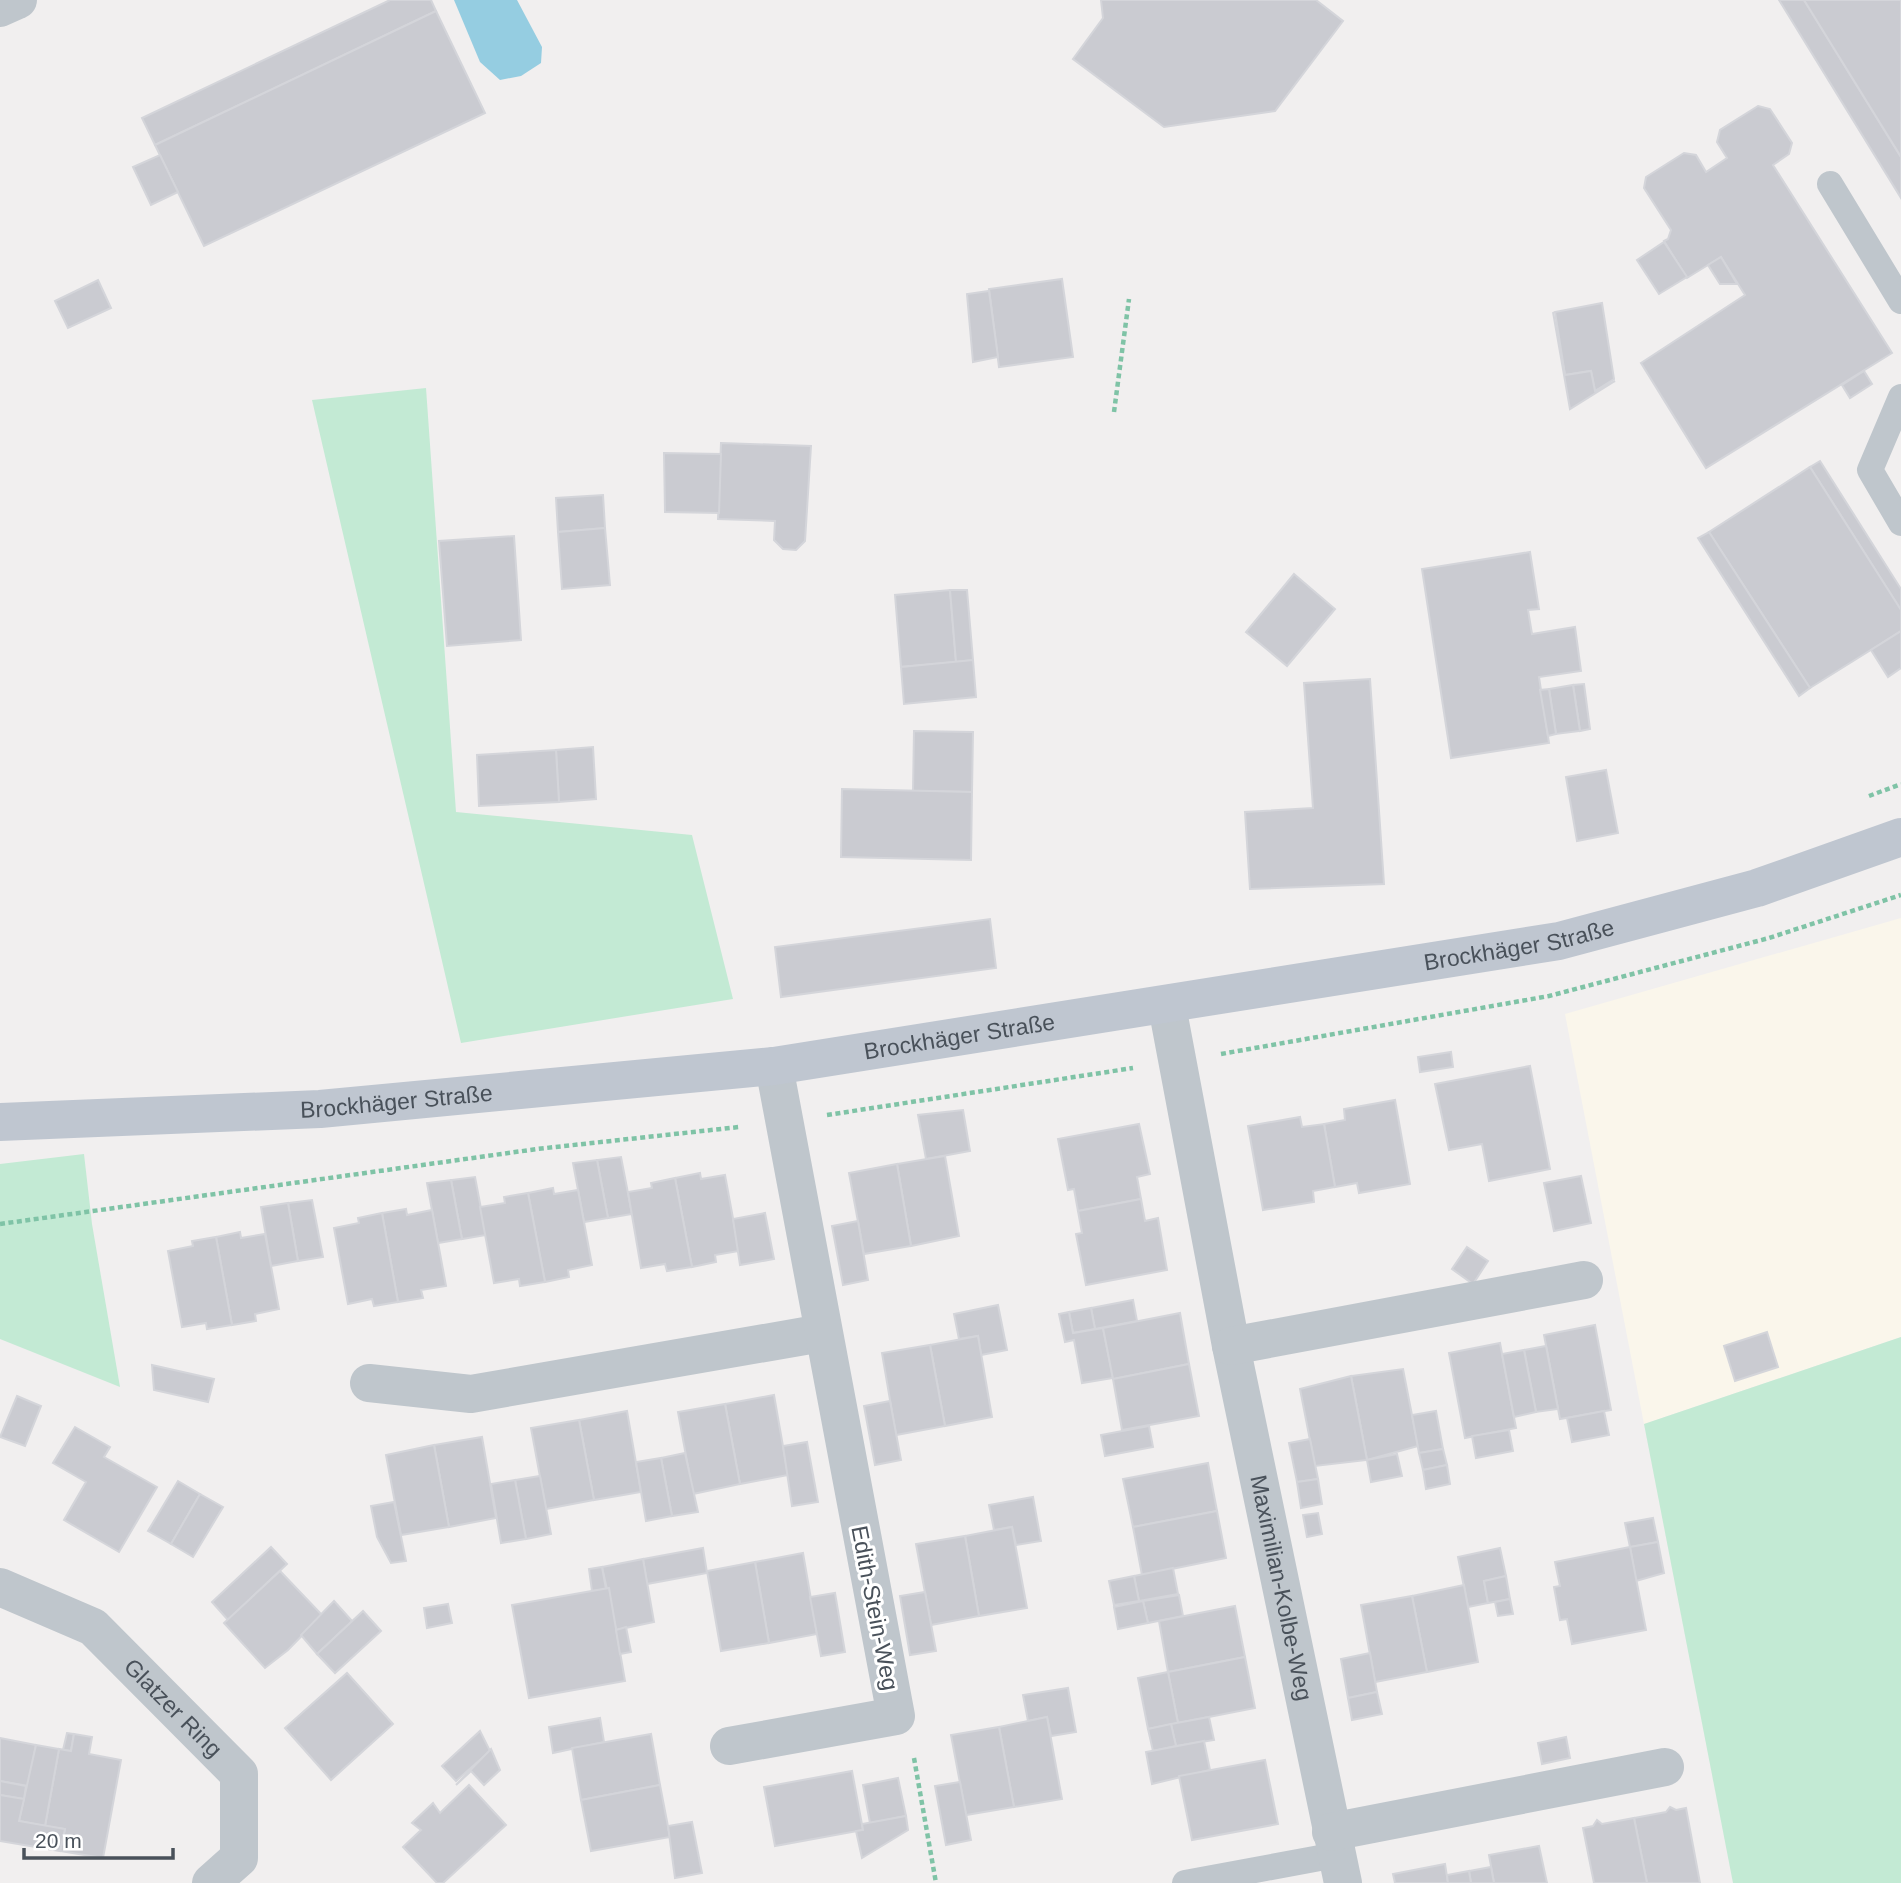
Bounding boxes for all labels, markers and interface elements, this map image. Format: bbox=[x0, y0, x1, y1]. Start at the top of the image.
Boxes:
street label: Brockhäger Straße bbox=[1422, 914, 1617, 975]
street label: Brockhäger Straße bbox=[862, 1008, 1057, 1065]
street label: Brockhäger Straße bbox=[300, 1080, 494, 1123]
street label: Maximilian-Kolbe-Weg bbox=[1245, 1473, 1318, 1703]
street label: Edith-Stein-Weg bbox=[846, 1524, 904, 1692]
street label: Glatzer Ring bbox=[119, 1653, 227, 1762]
scale bar bbox=[24, 1816, 173, 1860]
text: 20 m bbox=[35, 1829, 82, 1852]

